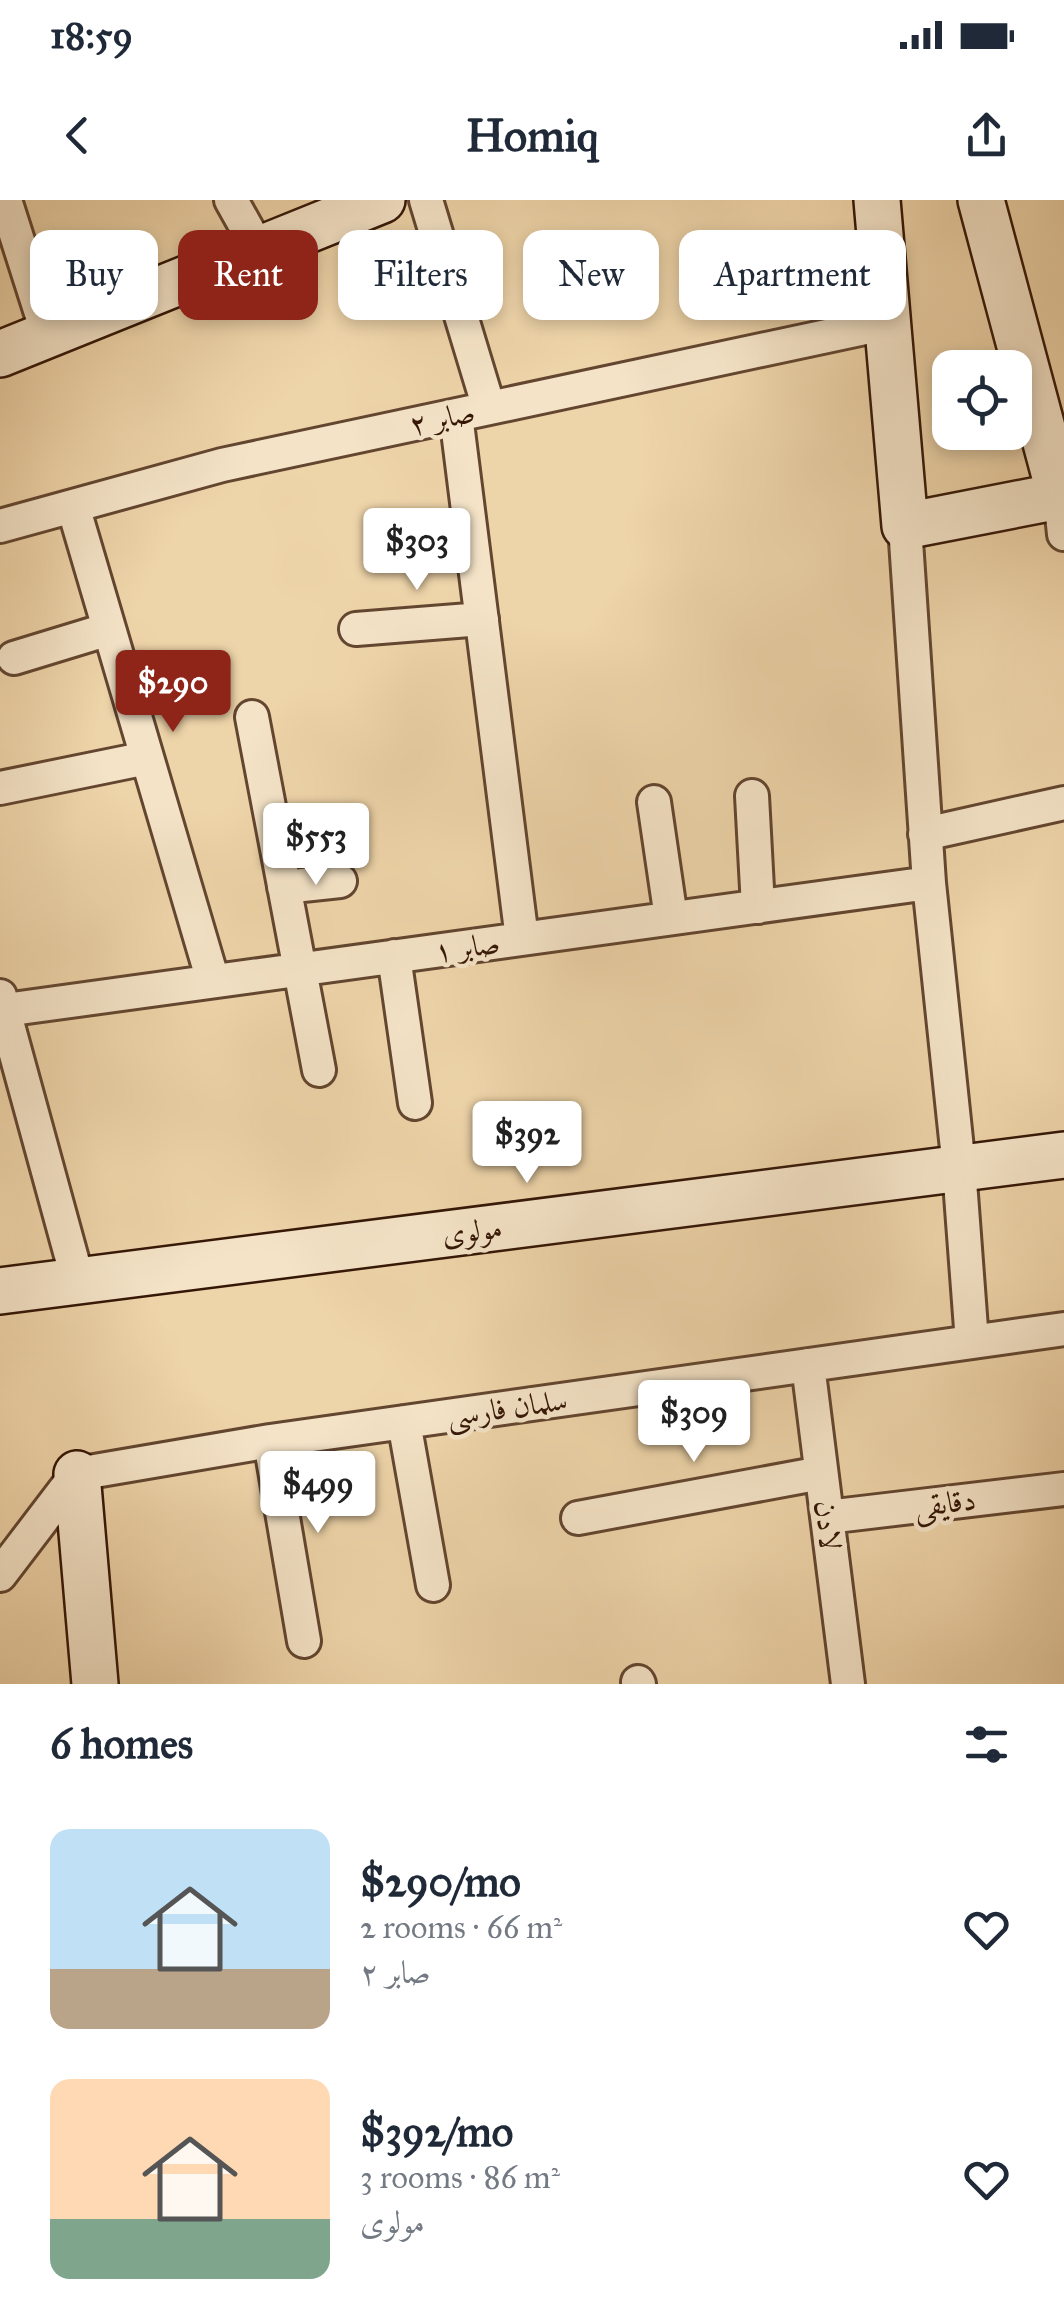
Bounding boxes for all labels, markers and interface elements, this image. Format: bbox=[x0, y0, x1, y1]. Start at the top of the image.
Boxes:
text: 18:59 bbox=[50, 12, 133, 58]
icon: back bbox=[50, 108, 105, 163]
text: Homiq bbox=[466, 108, 598, 163]
icon: share bbox=[959, 108, 1014, 163]
chip: Buy bbox=[30, 230, 158, 320]
chip: Rent bbox=[178, 230, 318, 320]
chip: Filters bbox=[338, 230, 503, 320]
chip: New bbox=[523, 230, 659, 320]
chip: Apartment bbox=[679, 230, 906, 320]
map controls bbox=[932, 350, 1032, 450]
button: locate bbox=[932, 350, 1032, 450]
street label: صابر ۲ bbox=[406, 394, 478, 442]
pin: $303 bbox=[358, 508, 476, 593]
text: $303 bbox=[385, 521, 449, 560]
pin: $290 bbox=[114, 650, 232, 735]
text: $290 bbox=[138, 663, 208, 702]
pin: $553 bbox=[257, 803, 375, 888]
text: $553 bbox=[285, 816, 347, 855]
street label: صابر ۱ bbox=[432, 925, 502, 969]
pin: $392 bbox=[468, 1101, 586, 1186]
text: $392 bbox=[495, 1114, 559, 1153]
street label: مولوی bbox=[440, 1209, 504, 1254]
pin: $309 bbox=[635, 1380, 753, 1465]
street label: سلمان فارسی bbox=[444, 1382, 570, 1437]
text: $309 bbox=[660, 1393, 728, 1432]
pin: $499 bbox=[259, 1451, 377, 1536]
text: $499 bbox=[282, 1464, 354, 1503]
street label: دقایقی bbox=[912, 1481, 978, 1529]
street label: لادن bbox=[807, 1498, 849, 1552]
icon: filters bbox=[959, 1717, 1014, 1772]
text: 6 homes bbox=[50, 1718, 193, 1770]
text: $290/mo bbox=[360, 1856, 521, 1908]
icon: home bbox=[130, 1869, 250, 1989]
icon: heart bbox=[959, 1902, 1014, 1957]
text: 2 rooms · 66 m² bbox=[360, 1908, 562, 1947]
text: صابر ۲ bbox=[360, 1953, 431, 1992]
text: $392/mo bbox=[360, 2106, 513, 2158]
icon: home bbox=[130, 2119, 250, 2239]
icon: heart bbox=[959, 2152, 1014, 2207]
text: 3 rooms · 86 m² bbox=[360, 2158, 560, 2197]
text: مولوی bbox=[360, 2203, 425, 2242]

